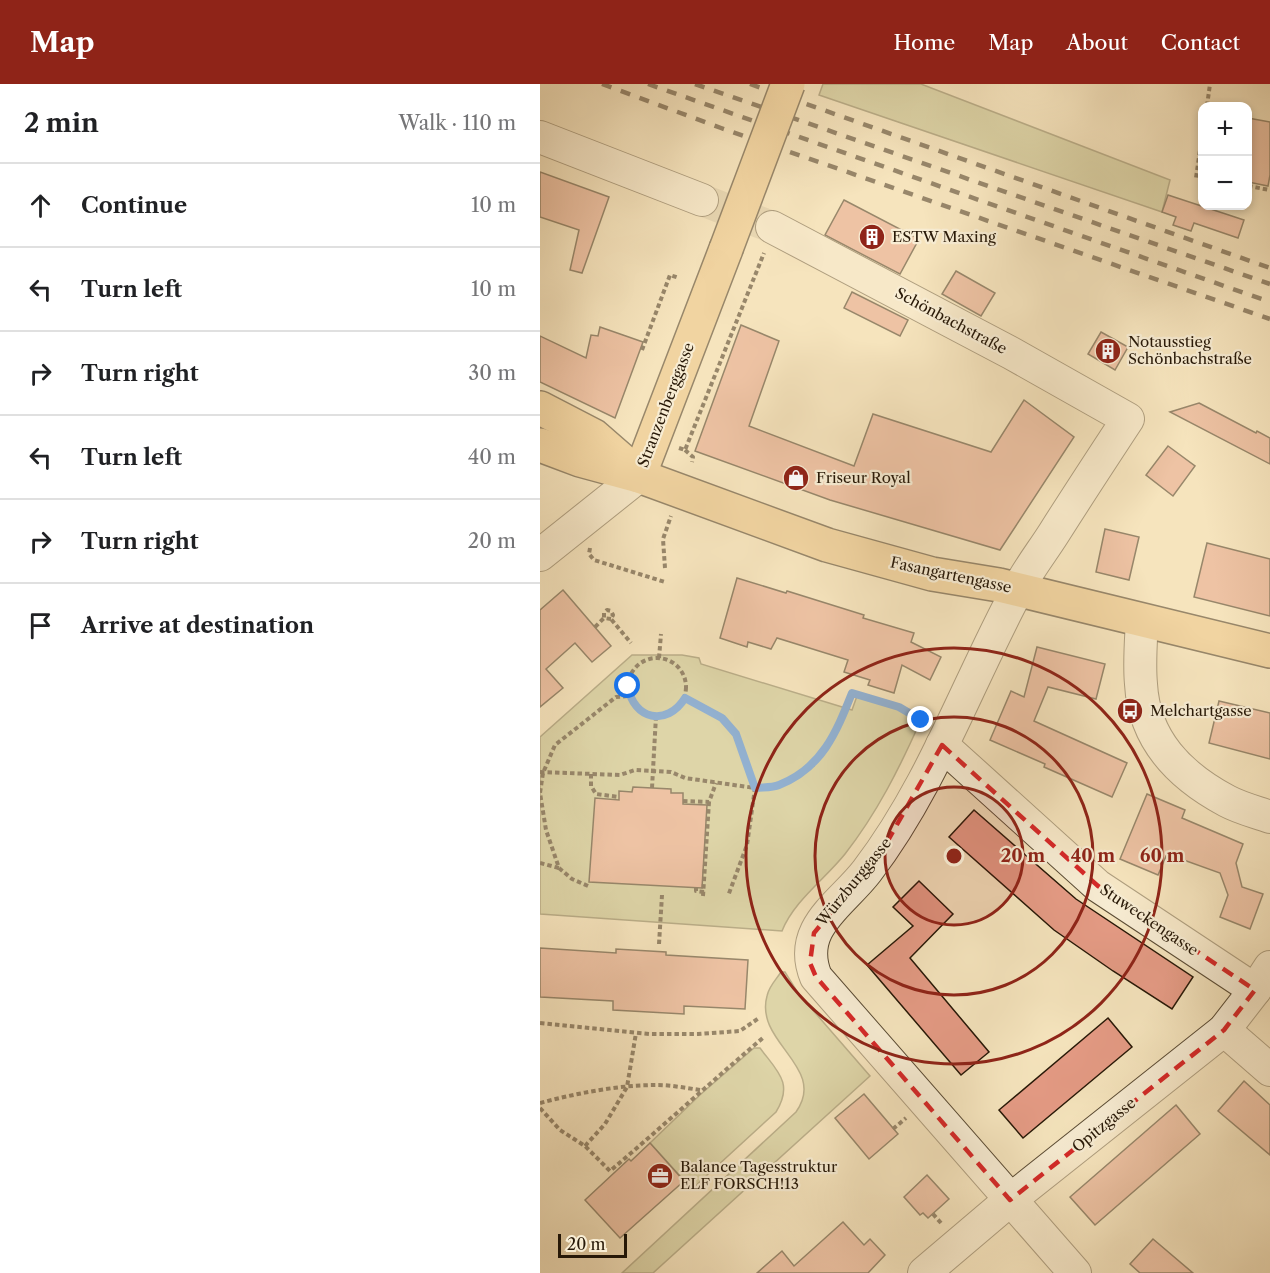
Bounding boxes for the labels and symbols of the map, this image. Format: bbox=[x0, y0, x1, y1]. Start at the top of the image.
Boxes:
building icon: ESTW Maxing bbox=[857, 222, 887, 252]
place label: ESTW Maxing bbox=[892, 227, 996, 246]
street label: Schönbachstraße bbox=[892, 283, 1010, 358]
place label: Notausstieg Schönbachstraße bbox=[1128, 332, 1252, 368]
building icon: Notausstieg Schönbachstraße bbox=[1093, 336, 1123, 366]
street label: Stranzenberggasse bbox=[633, 340, 698, 470]
shop icon: Friseur Royal bbox=[781, 463, 811, 493]
place label: Friseur Royal bbox=[816, 468, 911, 487]
street label: Fasangartengasse bbox=[889, 552, 1013, 597]
route start bbox=[614, 672, 640, 698]
bus stop icon: Melchartgasse bbox=[1115, 696, 1145, 726]
place label: Melchartgasse bbox=[1150, 701, 1252, 720]
route end bbox=[907, 706, 933, 732]
street label: Würzburggasse bbox=[812, 834, 895, 931]
text: 20 m bbox=[1001, 845, 1045, 867]
text: 40 m bbox=[1071, 845, 1115, 867]
text: 60 m bbox=[1140, 845, 1184, 867]
centre of rings bbox=[944, 846, 964, 866]
street label: Stuweckengasse bbox=[1096, 880, 1202, 960]
street label: Opitzgasse bbox=[1068, 1093, 1139, 1156]
place label: Balance Tagesstruktur ELF FORSCH!13 bbox=[680, 1157, 838, 1193]
office icon: Balance Tagesstruktur ELF FORSCH!13 bbox=[645, 1161, 675, 1191]
scale bar bbox=[558, 1231, 627, 1258]

